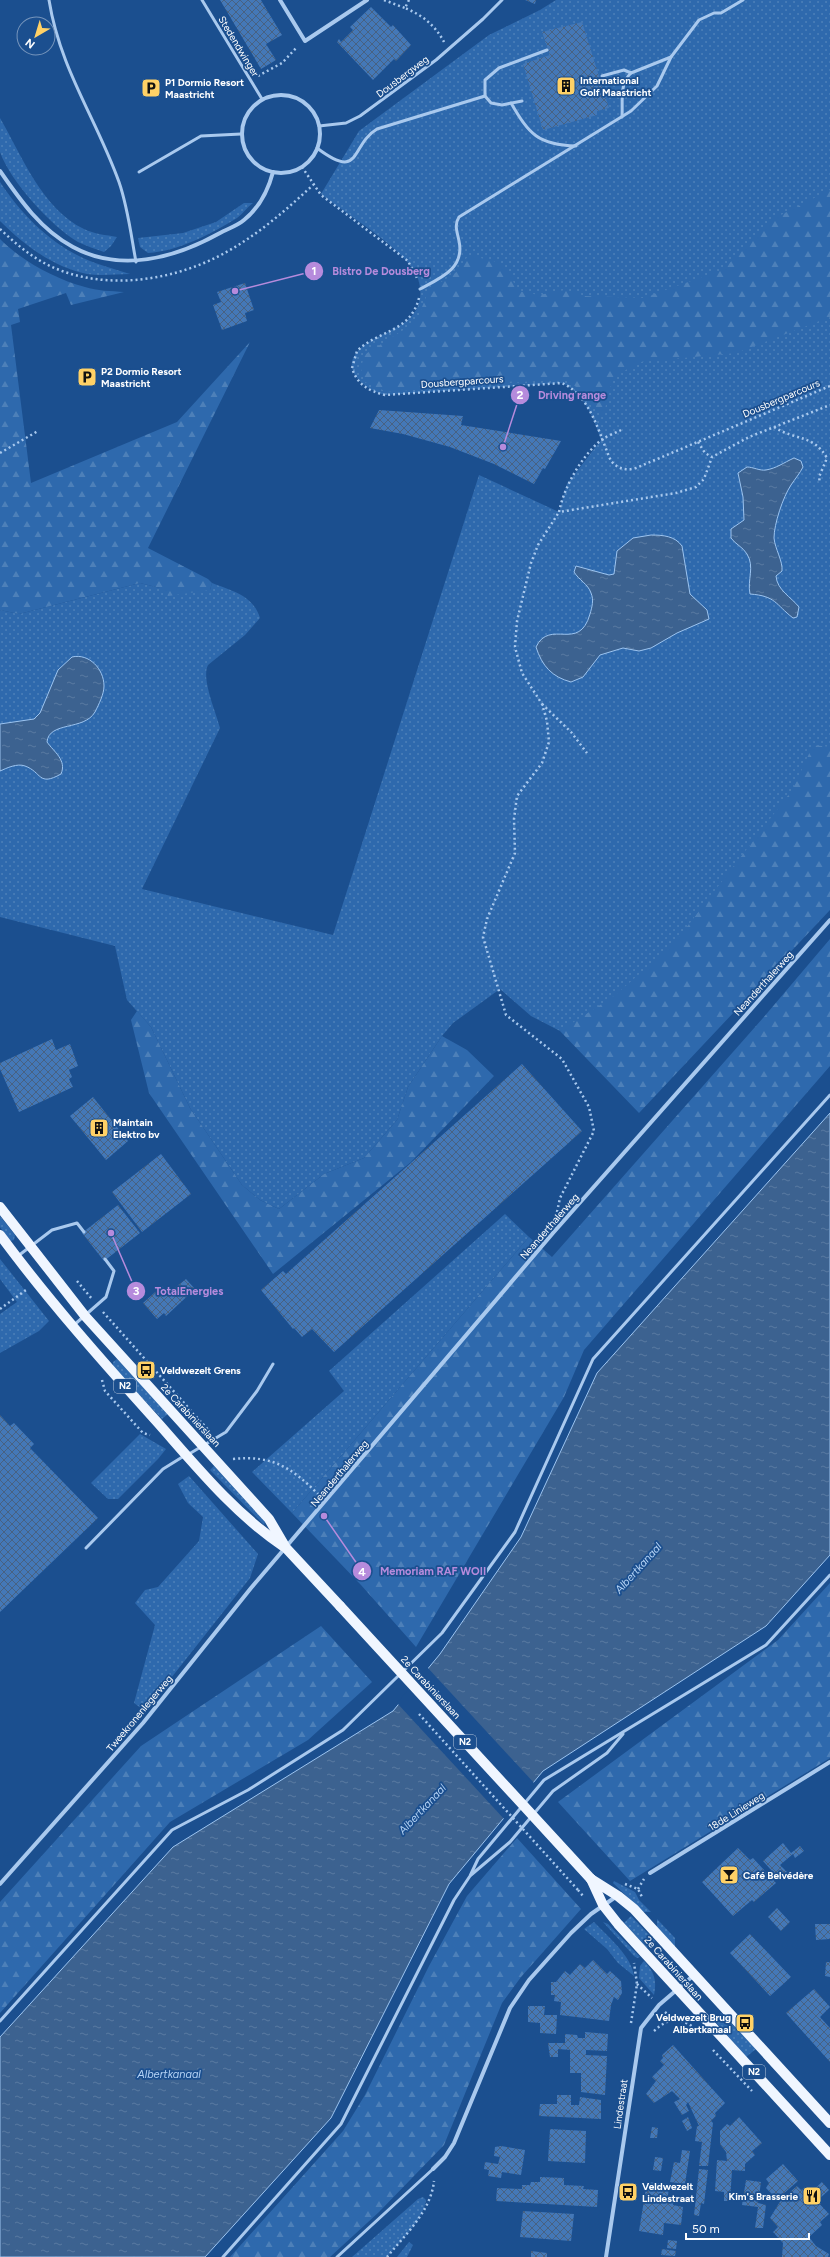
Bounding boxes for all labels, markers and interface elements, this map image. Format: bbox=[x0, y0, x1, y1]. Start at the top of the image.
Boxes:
street label: Stedendwinger bbox=[215, 14, 262, 80]
north arrow bbox=[16, 16, 56, 56]
text: N bbox=[23, 36, 38, 51]
street label: Dousbergweg bbox=[373, 52, 431, 100]
place label: International Golf Maastricht bbox=[580, 74, 652, 99]
building icon: International Golf Maastricht bbox=[555, 75, 577, 97]
place label: P1 Dormio Resort Maastricht bbox=[165, 76, 244, 101]
parking icon: P1 Dormio Resort Maastricht bbox=[140, 77, 162, 99]
callout: Bistro De Dousberg bbox=[304, 259, 438, 282]
text: 1 bbox=[311, 264, 317, 278]
text: Bistro De Dousberg bbox=[332, 265, 430, 278]
place label: P2 Dormio Resort Maastricht bbox=[101, 365, 182, 390]
parking icon: P2 Dormio Resort Maastricht bbox=[76, 366, 98, 388]
street label: Dousbergparcours bbox=[420, 372, 504, 391]
street label: Dousbergparcours bbox=[741, 376, 822, 421]
callout: Driving range bbox=[510, 383, 614, 406]
text: 2 bbox=[517, 388, 524, 402]
text: Driving range bbox=[538, 389, 606, 402]
street label: Neanderthalerweg bbox=[731, 948, 796, 1019]
place label: Maintain Elektro bv bbox=[113, 1116, 160, 1141]
building icon: Maintain Elektro bv bbox=[88, 1117, 110, 1139]
street label: Neanderthalerweg bbox=[517, 1191, 582, 1262]
callout: TotalEnergies bbox=[126, 1279, 231, 1302]
text: 3 bbox=[133, 1284, 140, 1298]
text: TotalEnergies bbox=[155, 1285, 223, 1298]
bus stop icon: Veldwezelt Grens bbox=[135, 1359, 157, 1381]
place label: Veldwezelt Grens bbox=[160, 1364, 241, 1377]
road number: N2 bbox=[114, 1379, 136, 1393]
street label: 2e Carabinierslaan bbox=[158, 1381, 224, 1450]
street label: Neanderthalerweg bbox=[308, 1437, 371, 1509]
water label: Albertkanaal bbox=[612, 1540, 665, 1597]
callout: Memoriam RAF WOII bbox=[352, 1560, 494, 1583]
text: 4 bbox=[358, 1565, 366, 1579]
text: Memoriam RAF WOII bbox=[380, 1565, 486, 1578]
street label: 2e Carabinierslaan bbox=[398, 1653, 464, 1722]
street label: Tweekronenlegerweg bbox=[104, 1672, 175, 1754]
road number: N2 bbox=[454, 1735, 476, 1749]
water label: Albertkanaal bbox=[395, 1781, 449, 1838]
street label: 18de Linieweg bbox=[706, 1789, 767, 1834]
bar icon: Café Belvédère bbox=[718, 1864, 740, 1886]
place label: Café Belvédère bbox=[743, 1869, 814, 1882]
street label: 2e Carabinierslaan bbox=[641, 1934, 706, 2003]
place label: Veldwezelt Brug Albertkanaal bbox=[656, 2011, 731, 2036]
bus stop icon: Veldwezelt Brug Albertkanaal bbox=[734, 2012, 756, 2034]
road number: N2 bbox=[743, 2065, 765, 2079]
water label: Albertkanaal bbox=[136, 2068, 201, 2081]
street label: Lindestraat bbox=[611, 2078, 630, 2130]
place label: Veldwezelt Lindestraat bbox=[642, 2180, 694, 2205]
bus stop icon: Veldwezelt Lindestraat bbox=[617, 2181, 639, 2203]
restaurant icon: Kim's Brasserie bbox=[801, 2185, 823, 2207]
place label: Kim's Brasserie bbox=[728, 2190, 798, 2203]
scale bar bbox=[686, 2215, 809, 2241]
text: 50 m bbox=[692, 2222, 720, 2236]

